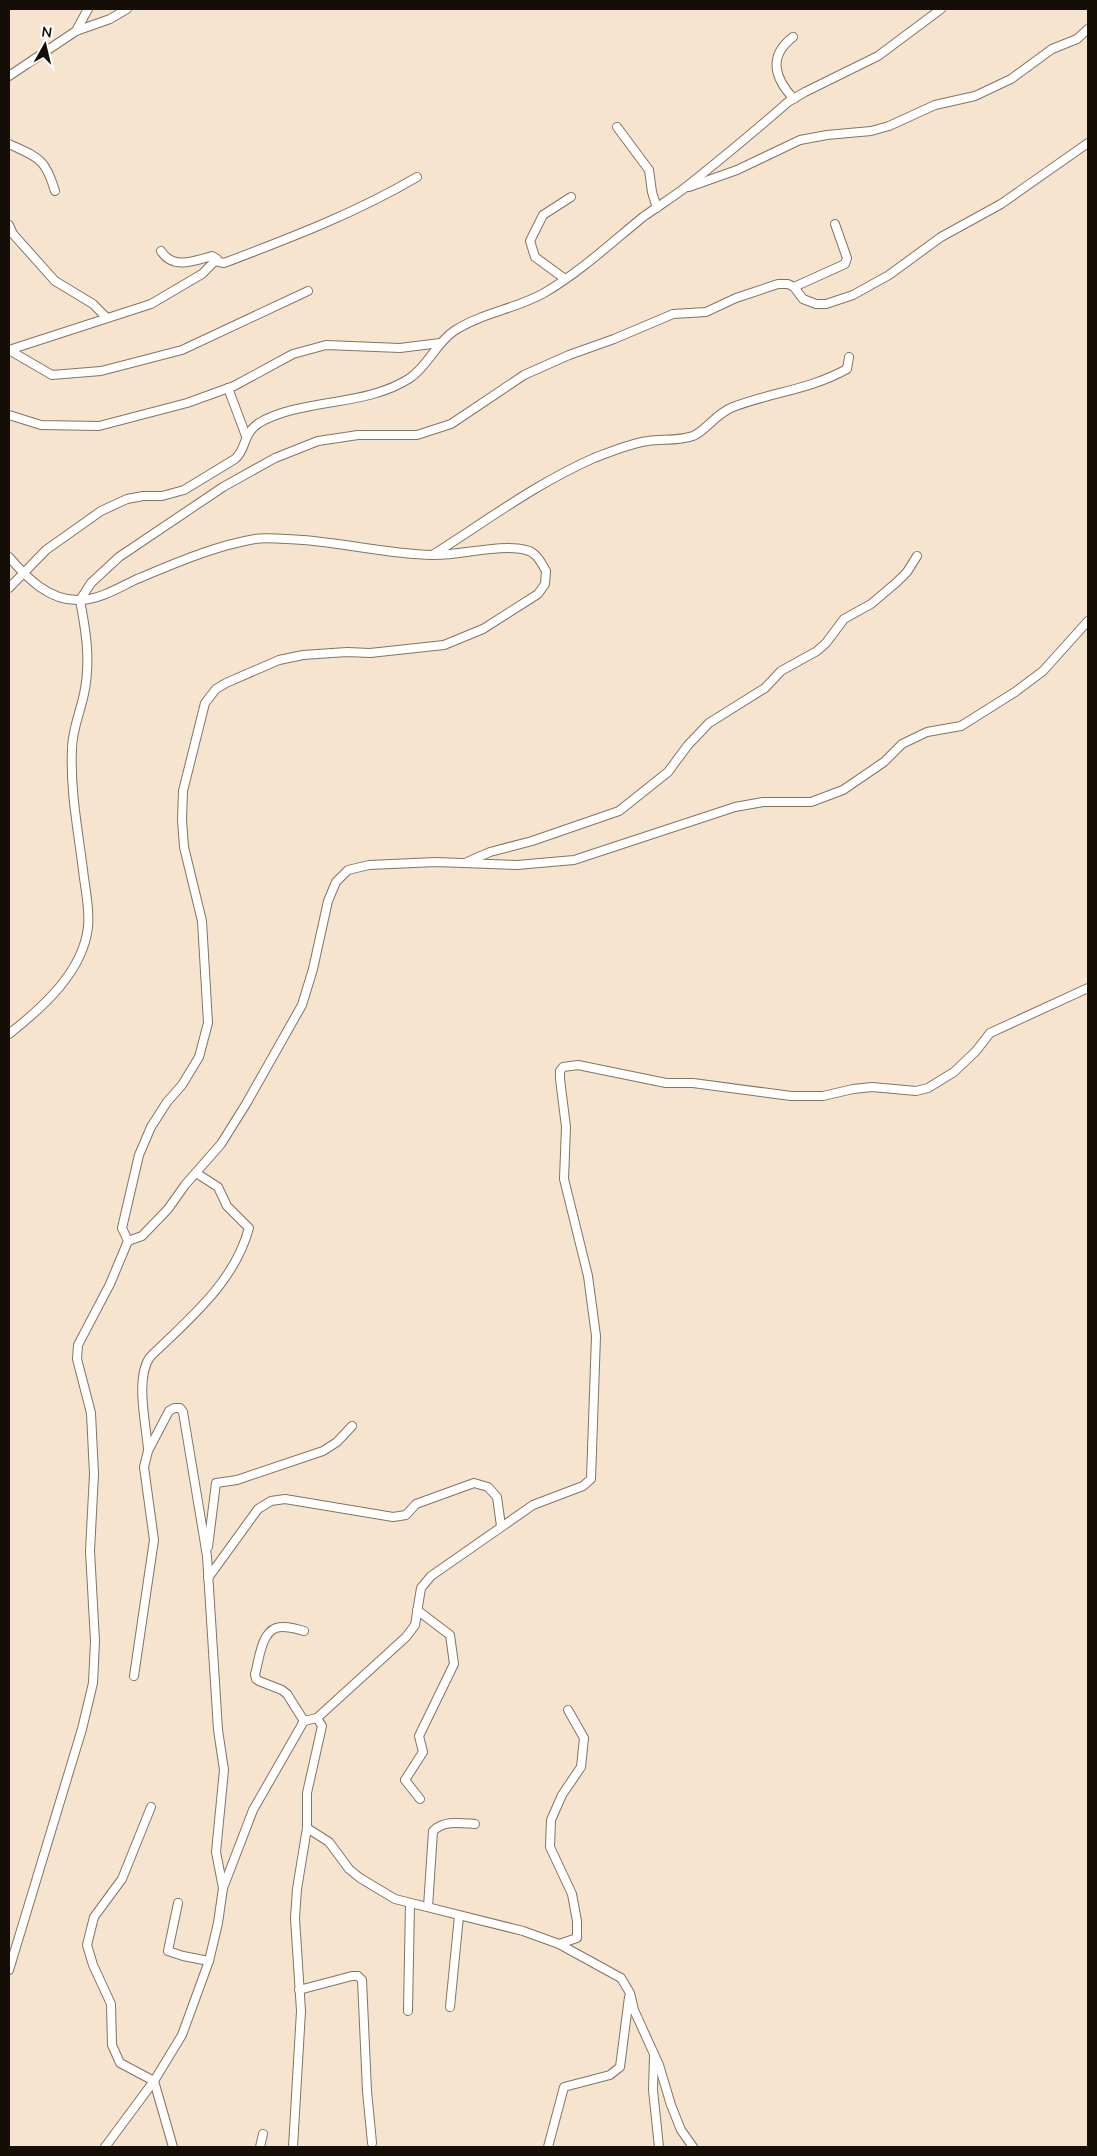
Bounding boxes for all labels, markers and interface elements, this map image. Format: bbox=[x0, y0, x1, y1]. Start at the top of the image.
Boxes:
north arrow bbox=[20, 20, 70, 70]
text: N bbox=[40, 22, 53, 43]

